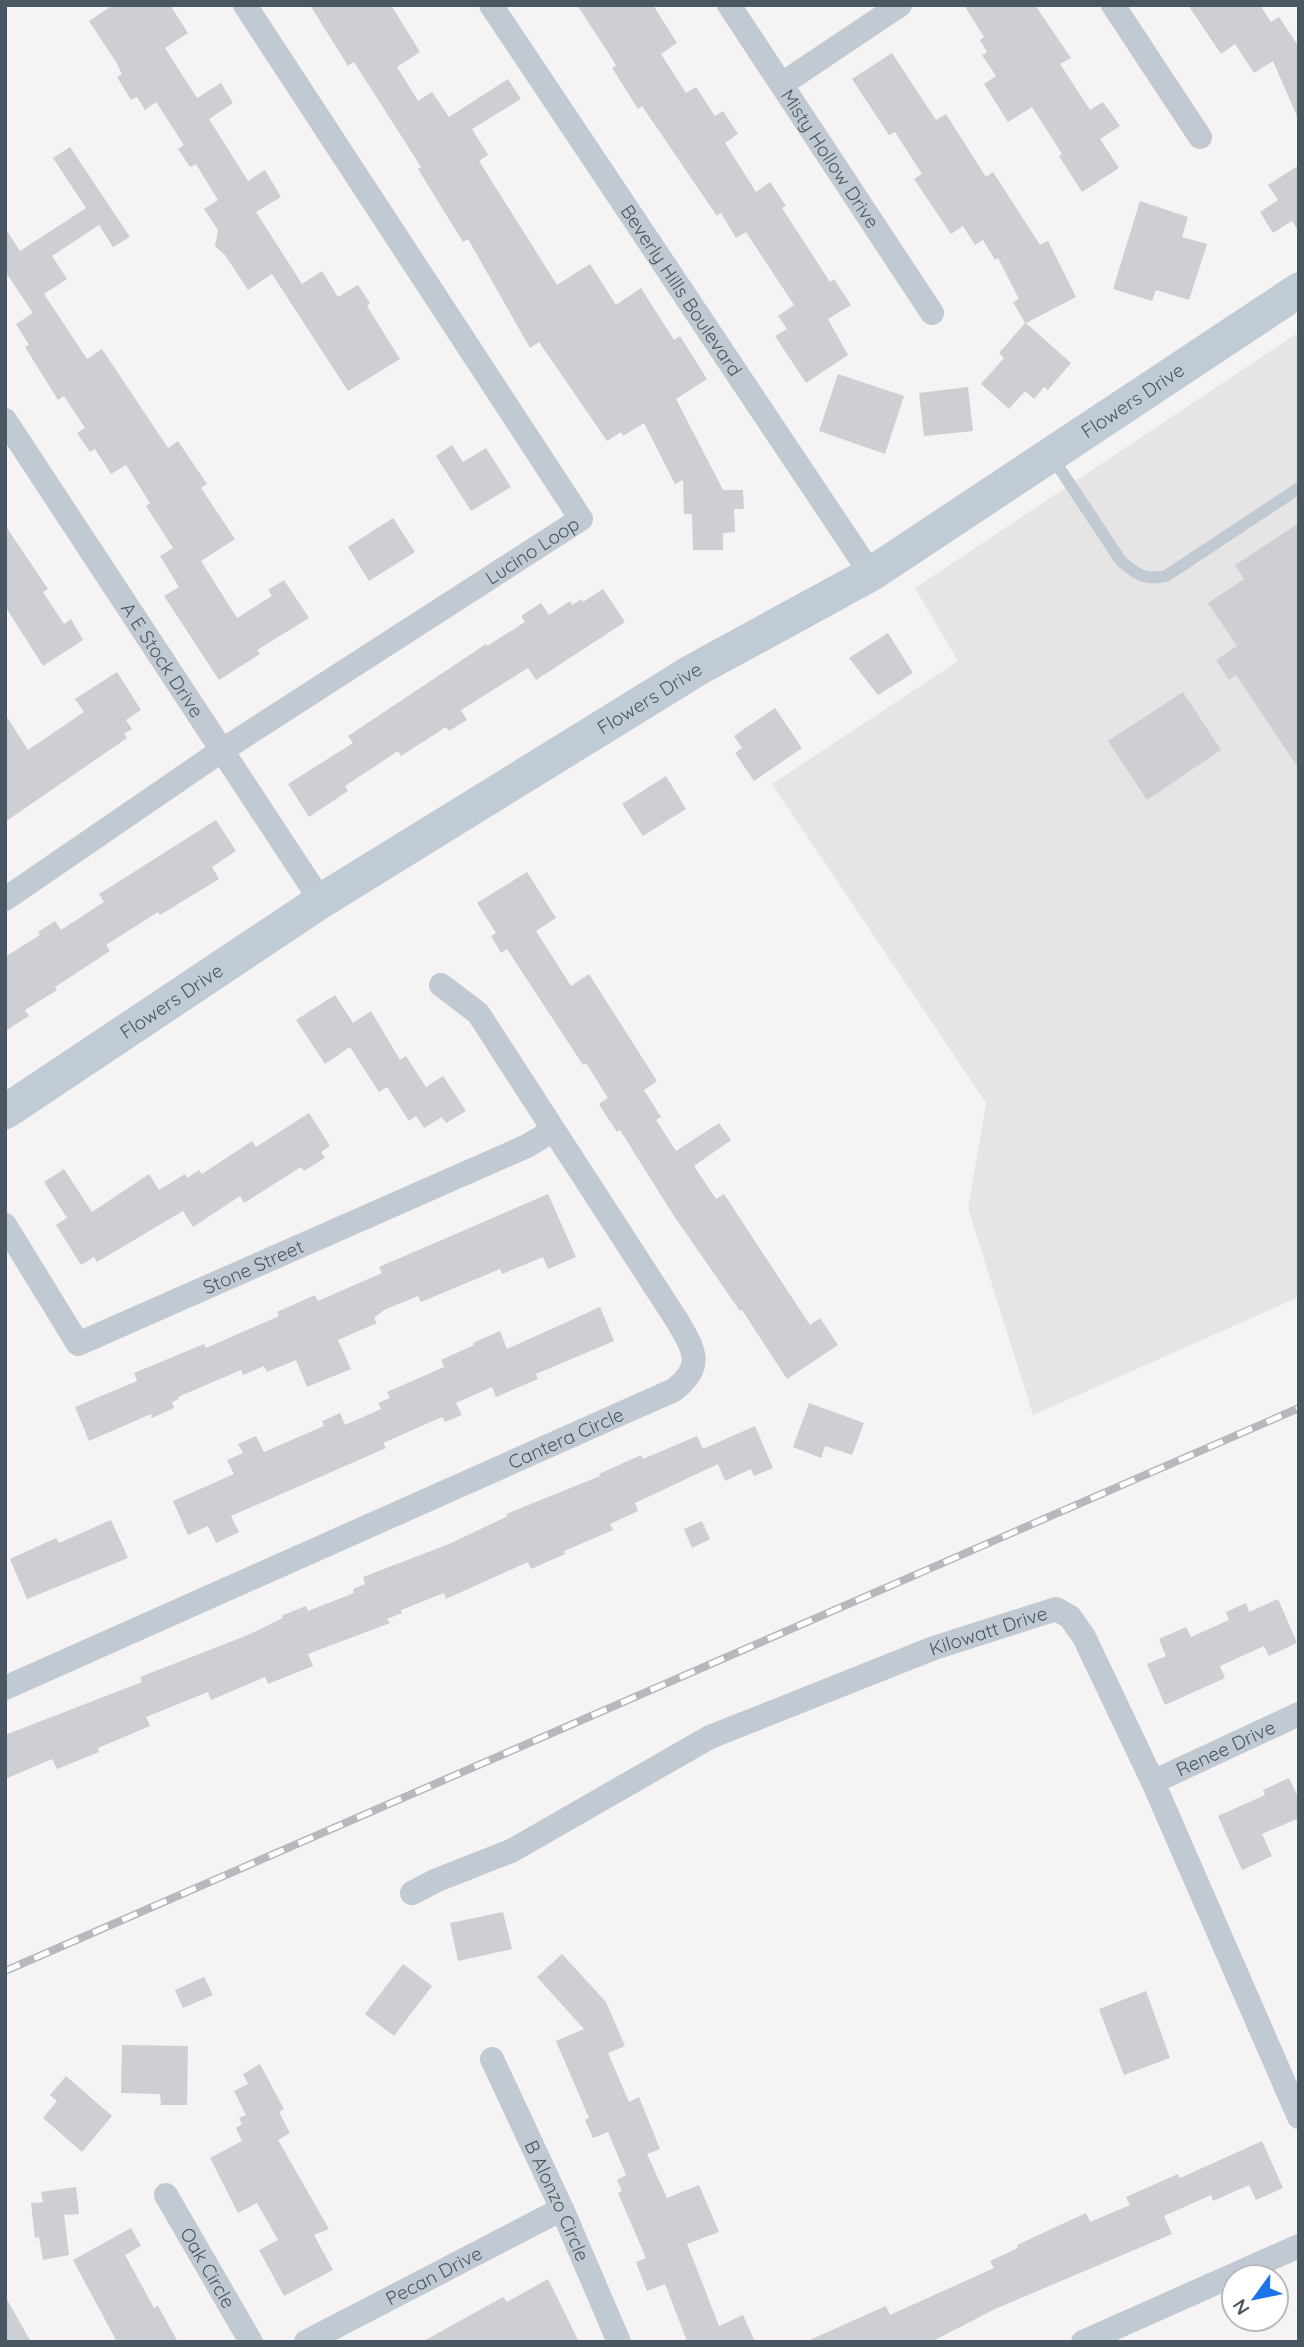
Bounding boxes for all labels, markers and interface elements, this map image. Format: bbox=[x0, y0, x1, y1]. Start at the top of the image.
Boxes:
street label: Misty Hollow Drive bbox=[776, 85, 885, 233]
street label: Beverly Hills Boulevard bbox=[616, 200, 747, 381]
street label: Flowers Drive bbox=[1077, 358, 1189, 443]
street label: Lucino Loop bbox=[481, 511, 584, 590]
street label: A E Stock Drive bbox=[116, 598, 209, 722]
street label: Flowers Drive bbox=[593, 657, 706, 740]
street label: Flowers Drive bbox=[115, 958, 227, 1044]
street label: Stone Street bbox=[199, 1234, 307, 1299]
street label: Cantera Circle bbox=[504, 1402, 627, 1474]
street label: Kilowatt Drive bbox=[926, 1601, 1050, 1661]
street label: Renee Drive bbox=[1172, 1715, 1279, 1782]
street label: B Alonzo Circle bbox=[520, 2136, 595, 2265]
street label: Oak Circle bbox=[175, 2223, 241, 2313]
street label: Pecan Drive bbox=[382, 2241, 486, 2311]
north arrow bbox=[1220, 2263, 1290, 2333]
text: N bbox=[1227, 2295, 1255, 2320]

